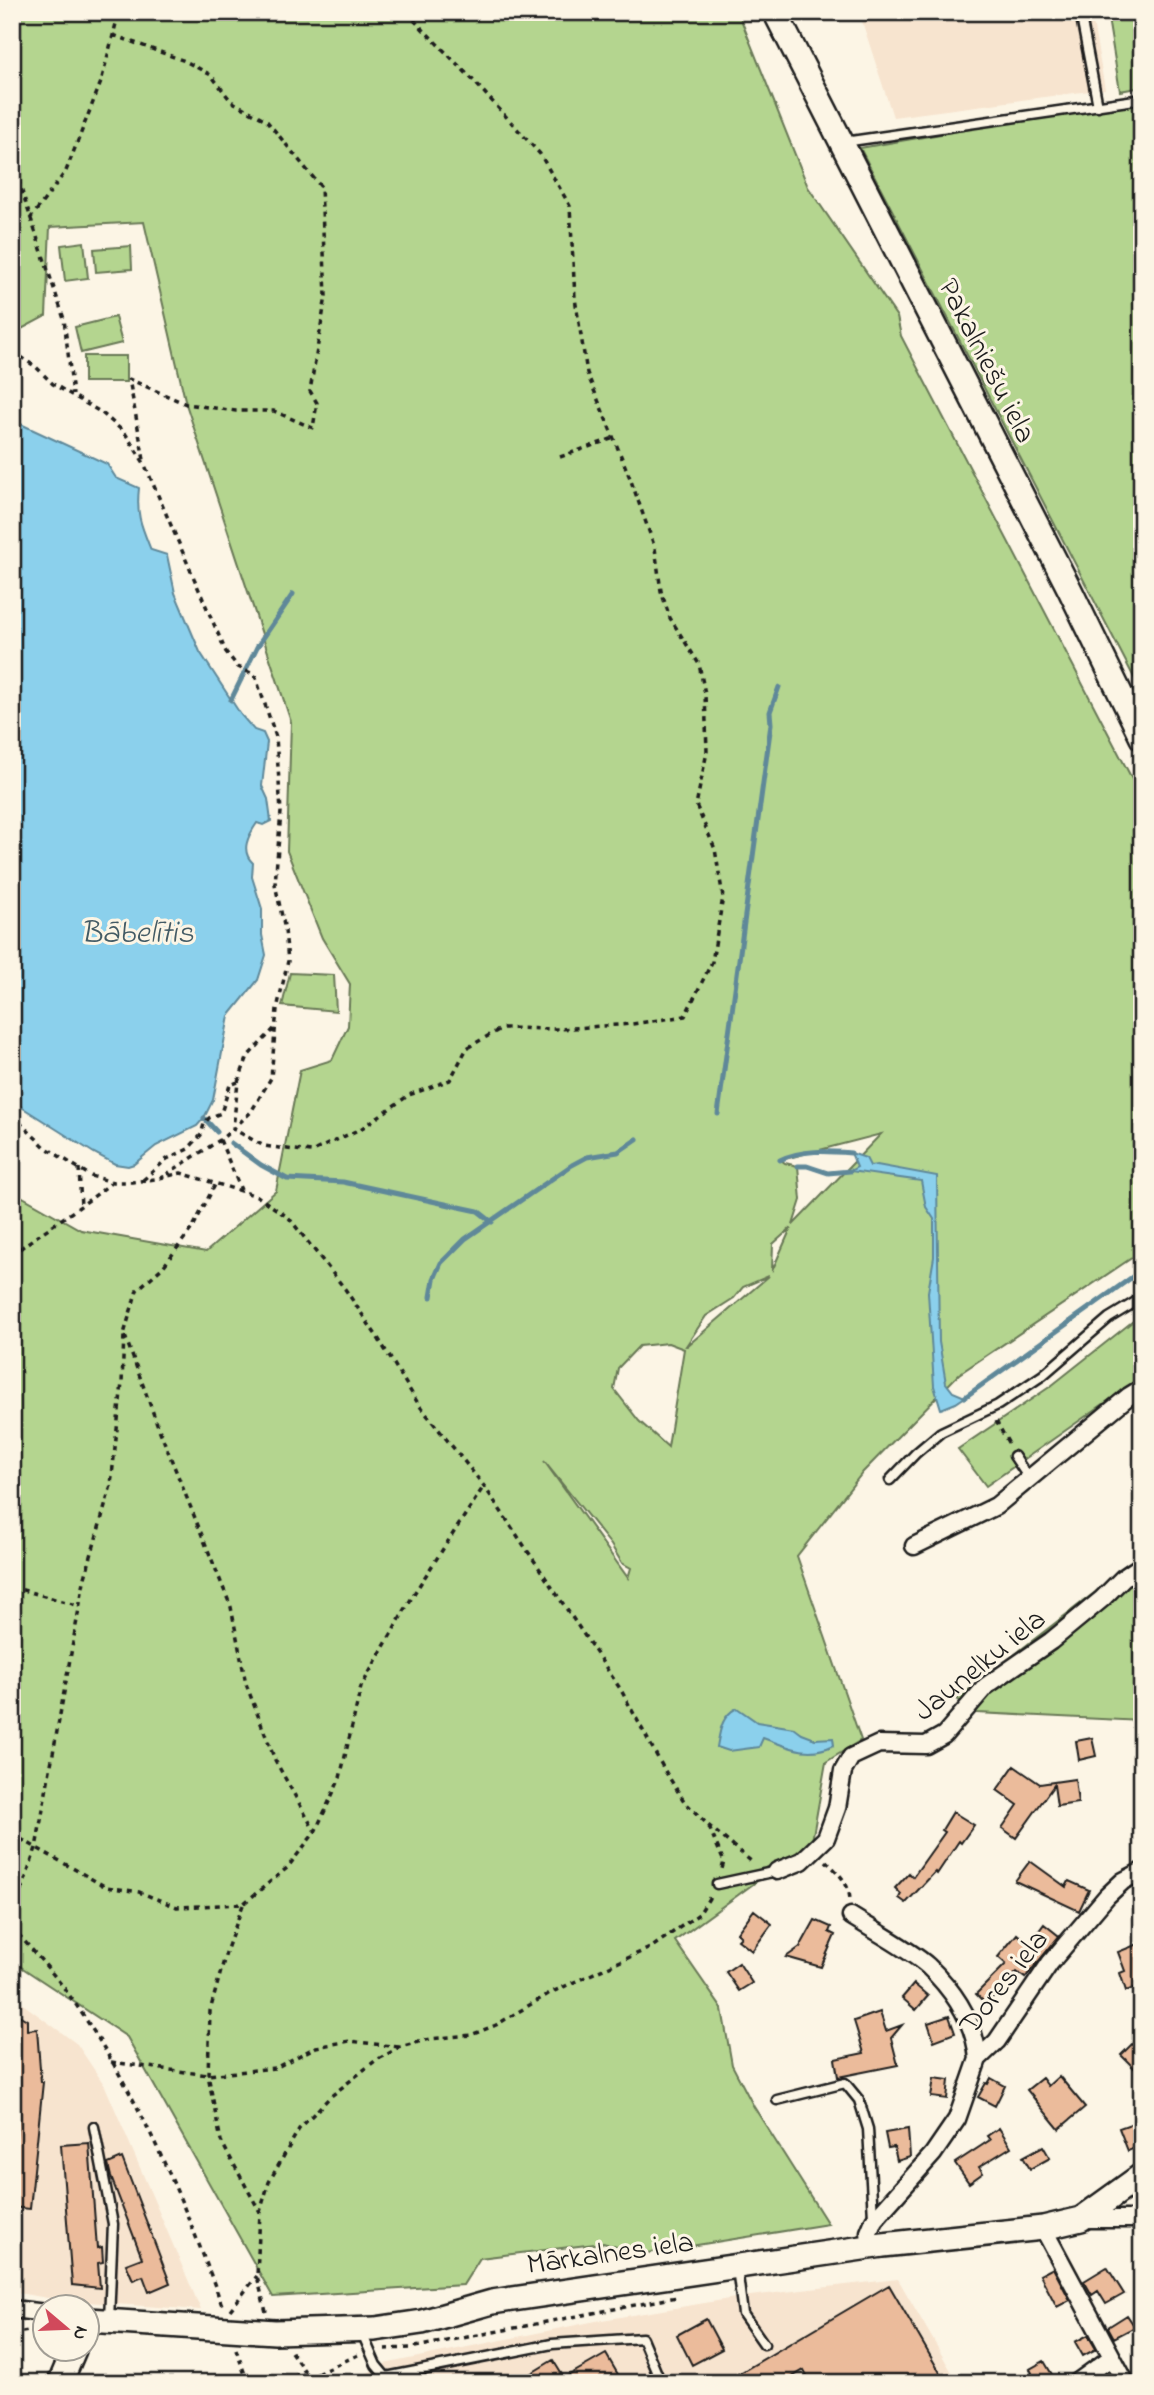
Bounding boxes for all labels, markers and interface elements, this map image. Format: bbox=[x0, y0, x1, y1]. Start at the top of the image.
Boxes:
street label: Pakalniešu iela bbox=[925, 271, 1046, 451]
water label: Bābelītis bbox=[81, 911, 194, 958]
street label: Jaunelku iela bbox=[905, 1599, 1057, 1733]
street label: Dores iela bbox=[949, 1921, 1061, 2046]
street label: Mārkalnes iela bbox=[524, 2221, 697, 2288]
north arrow bbox=[32, 2294, 102, 2364]
text: N bbox=[65, 2322, 95, 2343]

